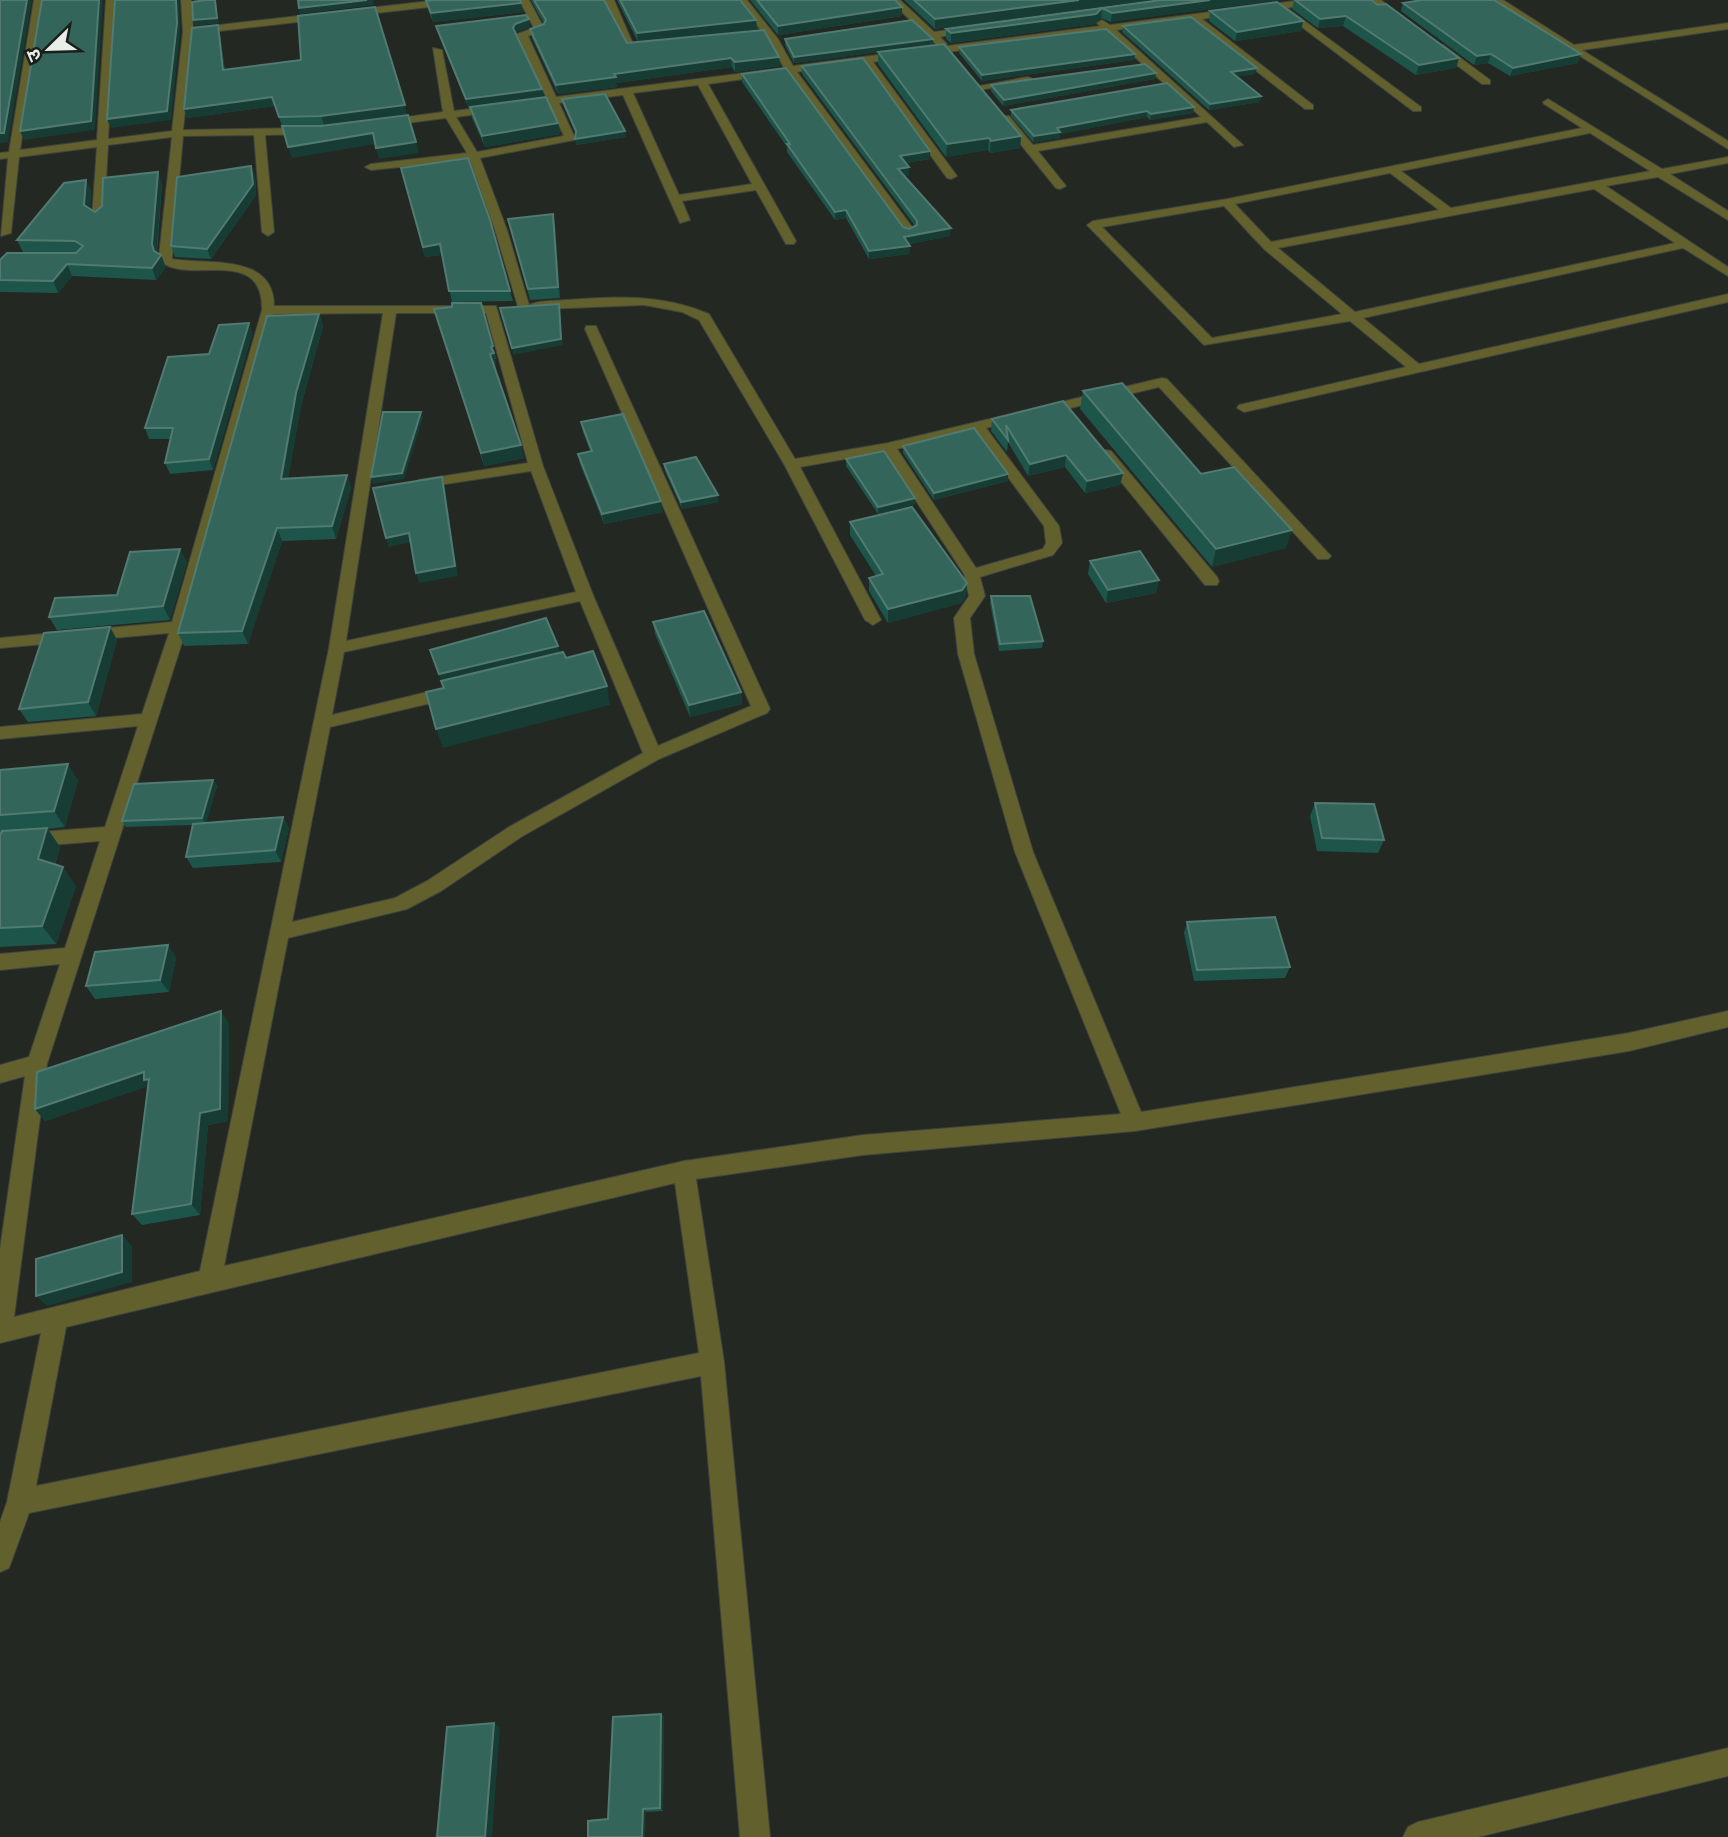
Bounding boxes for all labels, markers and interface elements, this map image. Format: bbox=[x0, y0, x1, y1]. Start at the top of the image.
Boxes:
north arrow bbox=[14, 14, 84, 84]
text: उ bbox=[21, 45, 47, 65]

